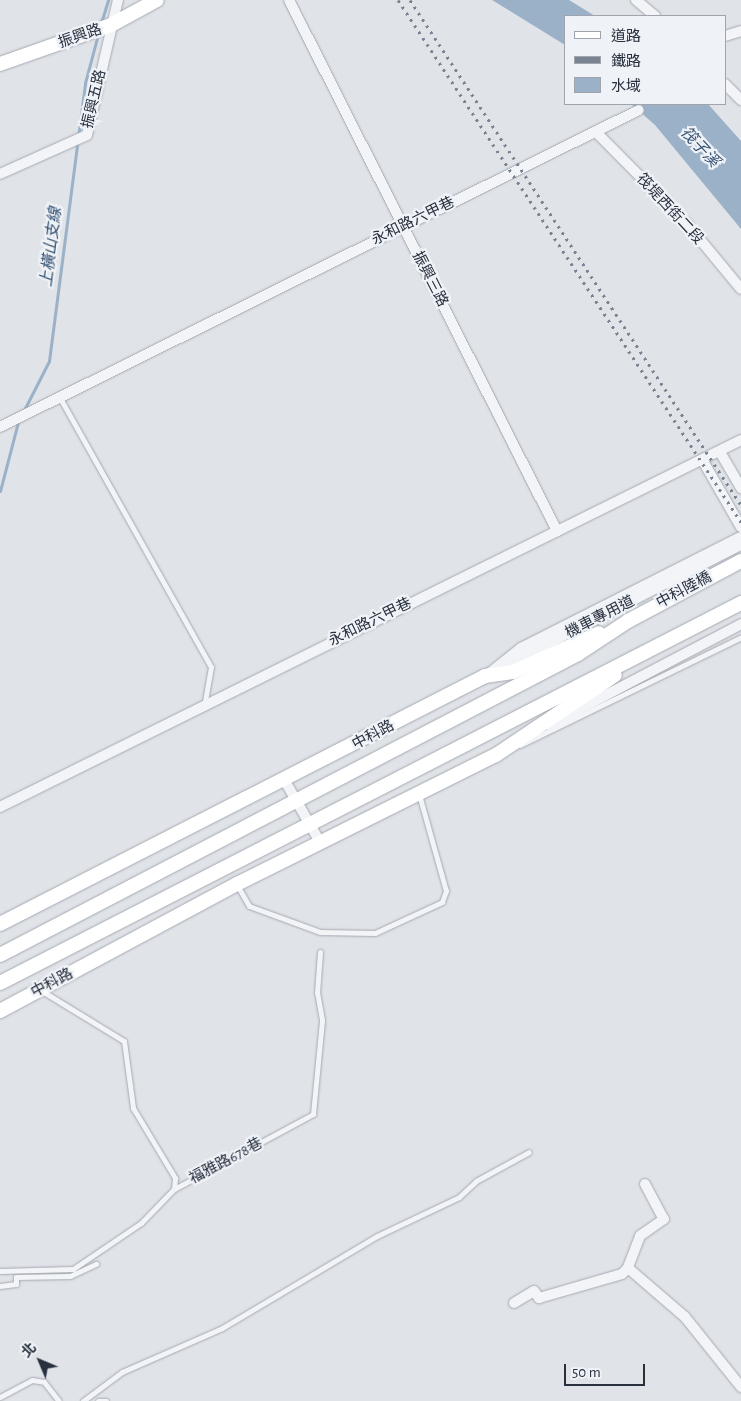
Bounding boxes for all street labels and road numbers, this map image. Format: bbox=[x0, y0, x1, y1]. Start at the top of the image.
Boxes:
street label: 振興路 bbox=[56, 20, 104, 52]
street label: 振興五路 bbox=[78, 68, 110, 130]
street label: 筏堤西街二段 bbox=[633, 170, 707, 248]
street label: 永和路六甲巷 bbox=[369, 193, 457, 249]
street label: 振興三路 bbox=[408, 248, 452, 310]
street label: 中科陸橋 bbox=[653, 568, 715, 612]
street label: 機車專用道 bbox=[563, 592, 637, 642]
street label: 永和路六甲巷 bbox=[326, 594, 414, 650]
street label: 中科路 bbox=[349, 716, 397, 754]
street label: 中科路 bbox=[28, 964, 76, 1002]
street label: 福雅路678巷 bbox=[186, 1134, 266, 1188]

